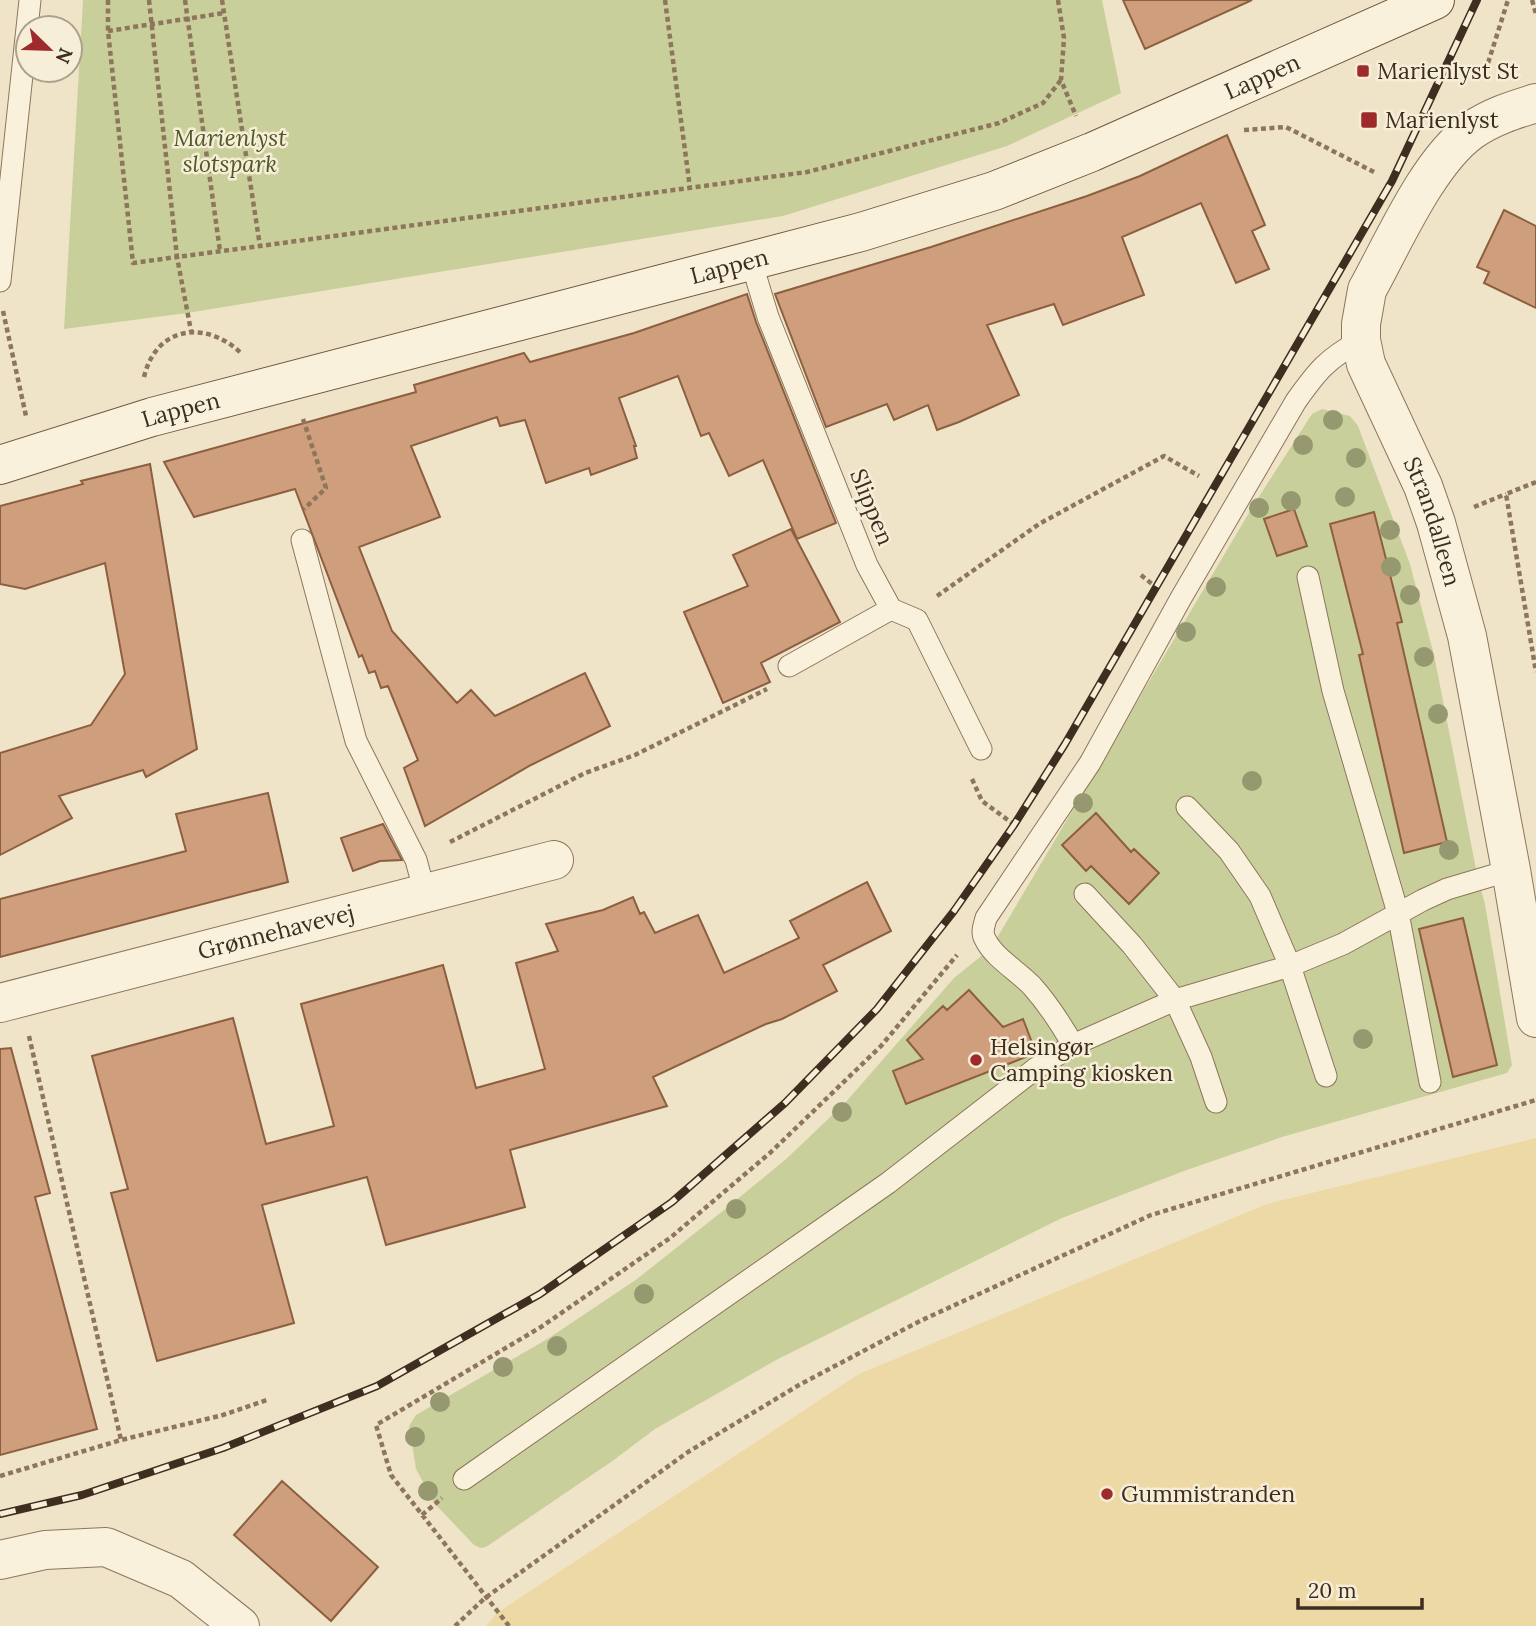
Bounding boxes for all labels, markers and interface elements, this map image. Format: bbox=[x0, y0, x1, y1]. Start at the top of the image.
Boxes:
north arrow bbox=[14, 14, 84, 84]
text: N bbox=[51, 44, 79, 67]
street label: Lappen bbox=[1220, 47, 1304, 105]
place label: Marienlyst St bbox=[1377, 56, 1519, 85]
marker: Marienlyst St bbox=[1355, 63, 1371, 79]
place label: Marienlyst bbox=[1385, 105, 1499, 134]
marker: Marienlyst bbox=[1359, 110, 1379, 130]
park label: Marienlyst slotspark bbox=[173, 123, 287, 178]
street label: Lappen bbox=[687, 242, 771, 290]
street label: Lappen bbox=[138, 385, 223, 433]
street label: Strandalleen bbox=[1397, 452, 1468, 589]
street label: Slippen bbox=[844, 464, 901, 549]
street label: Grønnehavevej bbox=[195, 897, 357, 965]
place label: Helsingør Camping kiosken bbox=[990, 1032, 1173, 1087]
marker: Helsingør Camping kiosken bbox=[968, 1052, 984, 1068]
place label: Gummistranden bbox=[1121, 1479, 1295, 1508]
marker: Gummistranden bbox=[1099, 1486, 1115, 1502]
scale bar bbox=[1298, 1566, 1422, 1610]
text: 20 m bbox=[1308, 1577, 1357, 1604]

